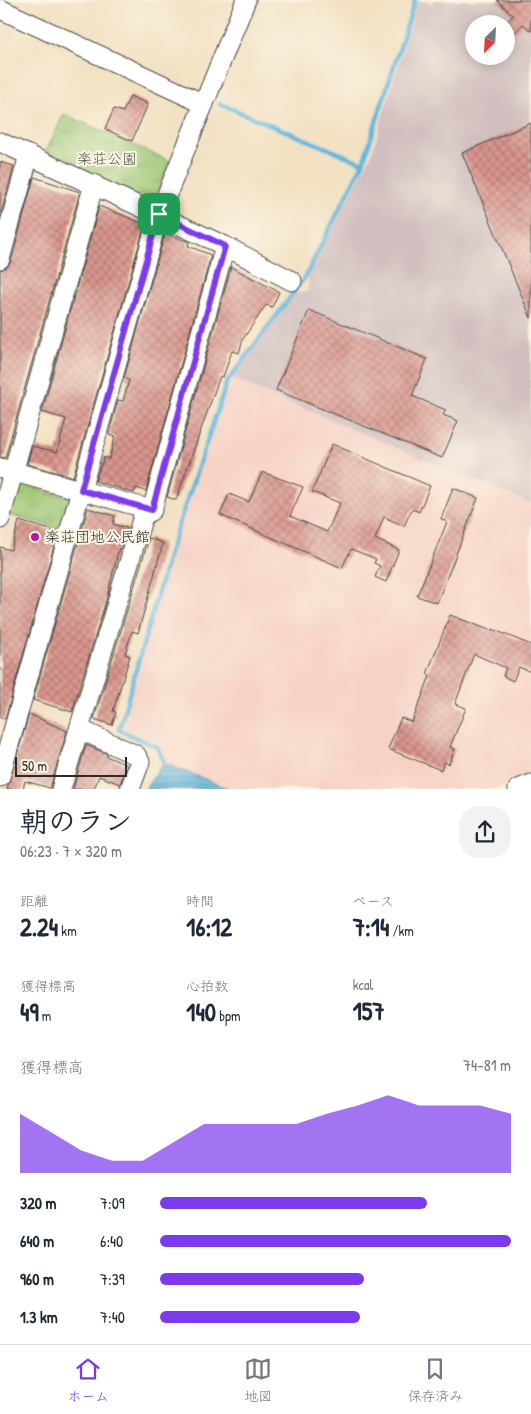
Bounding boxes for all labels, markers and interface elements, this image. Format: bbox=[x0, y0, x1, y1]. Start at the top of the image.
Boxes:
north arrow bbox=[465, 15, 515, 65]
map controls bbox=[465, 15, 515, 65]
park label: 楽荘公園 bbox=[77, 148, 137, 169]
pin bbox=[138, 193, 180, 235]
icon: arrive bbox=[145, 200, 173, 228]
place label: 楽荘団地公民館 bbox=[45, 526, 150, 547]
marker: 楽荘団地公民館 bbox=[29, 531, 41, 543]
scale bar bbox=[15, 754, 128, 777]
text: 50 m bbox=[22, 756, 47, 775]
text: 朝のラン bbox=[20, 802, 132, 840]
button: share bbox=[459, 806, 511, 858]
text: 06:23 · 7 × 320 m bbox=[20, 840, 122, 862]
text: 距離 bbox=[20, 891, 48, 910]
text: 時間 bbox=[186, 891, 214, 910]
text: ペース bbox=[353, 891, 394, 910]
text: 2.24 bbox=[20, 910, 58, 944]
text: 16:12 bbox=[186, 910, 232, 944]
text: 7:14 bbox=[353, 910, 389, 944]
text: km bbox=[58, 921, 77, 940]
text: /km bbox=[389, 921, 414, 940]
text: kcal bbox=[353, 975, 373, 994]
text: 獲得標高 bbox=[20, 976, 76, 995]
text: 心拍数 bbox=[186, 976, 228, 995]
text: 157 bbox=[353, 994, 385, 1028]
text: 49 bbox=[20, 995, 39, 1029]
text: 140 bbox=[186, 995, 216, 1029]
text: m bbox=[39, 1006, 51, 1025]
text: bpm bbox=[216, 1006, 240, 1025]
text: 74–81 m bbox=[463, 1054, 511, 1076]
text: 獲得標高 bbox=[20, 1056, 84, 1078]
text: 320 m bbox=[20, 1192, 56, 1214]
text: 7:09 bbox=[100, 1192, 125, 1214]
text: 640 m bbox=[20, 1230, 54, 1252]
text: 6:40 bbox=[100, 1230, 123, 1252]
text: 960 m bbox=[20, 1268, 54, 1290]
text: 7:39 bbox=[100, 1268, 125, 1290]
text: 1.3 km bbox=[20, 1306, 58, 1328]
text: 7:40 bbox=[100, 1306, 125, 1328]
tab: ホーム bbox=[68, 1355, 109, 1405]
tab: 地図 bbox=[244, 1355, 272, 1405]
tab: 保存済み bbox=[407, 1355, 463, 1405]

